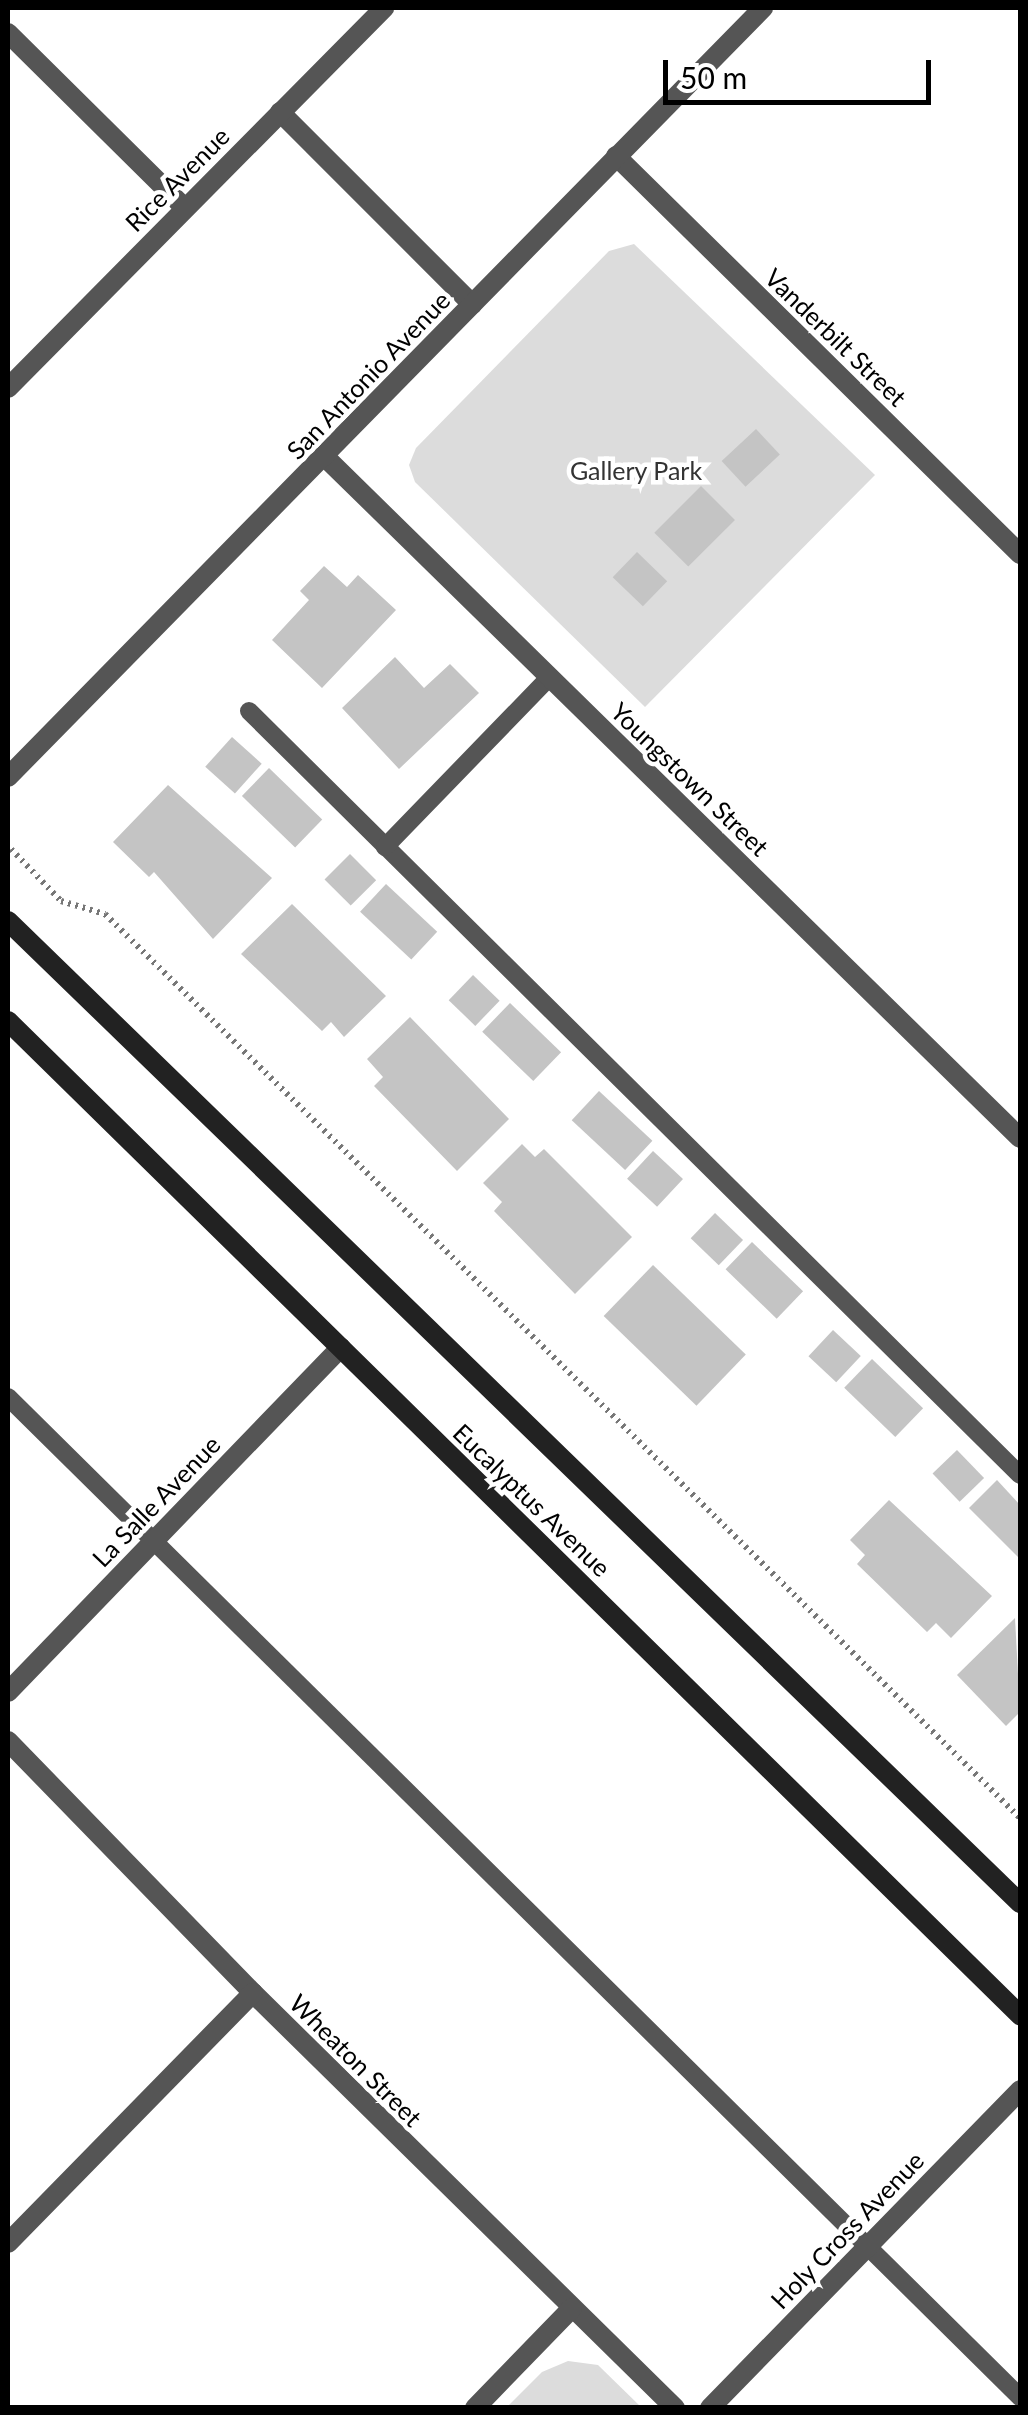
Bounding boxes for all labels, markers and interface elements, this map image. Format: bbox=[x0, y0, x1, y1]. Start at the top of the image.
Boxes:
scale bar bbox=[668, 40, 936, 102]
text: 50 m bbox=[680, 59, 747, 95]
street label: Rice Avenue bbox=[118, 120, 236, 238]
street label: Vanderbilt Street bbox=[759, 262, 913, 412]
street label: San Antonio Avenue bbox=[280, 284, 456, 466]
park label: Gallery Park bbox=[570, 455, 702, 485]
street label: Youngstown Street bbox=[605, 696, 775, 862]
street label: Eucalyptus Avenue bbox=[447, 1417, 617, 1583]
street label: La Salle Avenue bbox=[86, 1429, 226, 1573]
street label: Wheaton Street bbox=[284, 1988, 428, 2132]
street label: Holy Cross Avenue bbox=[764, 2145, 930, 2315]

